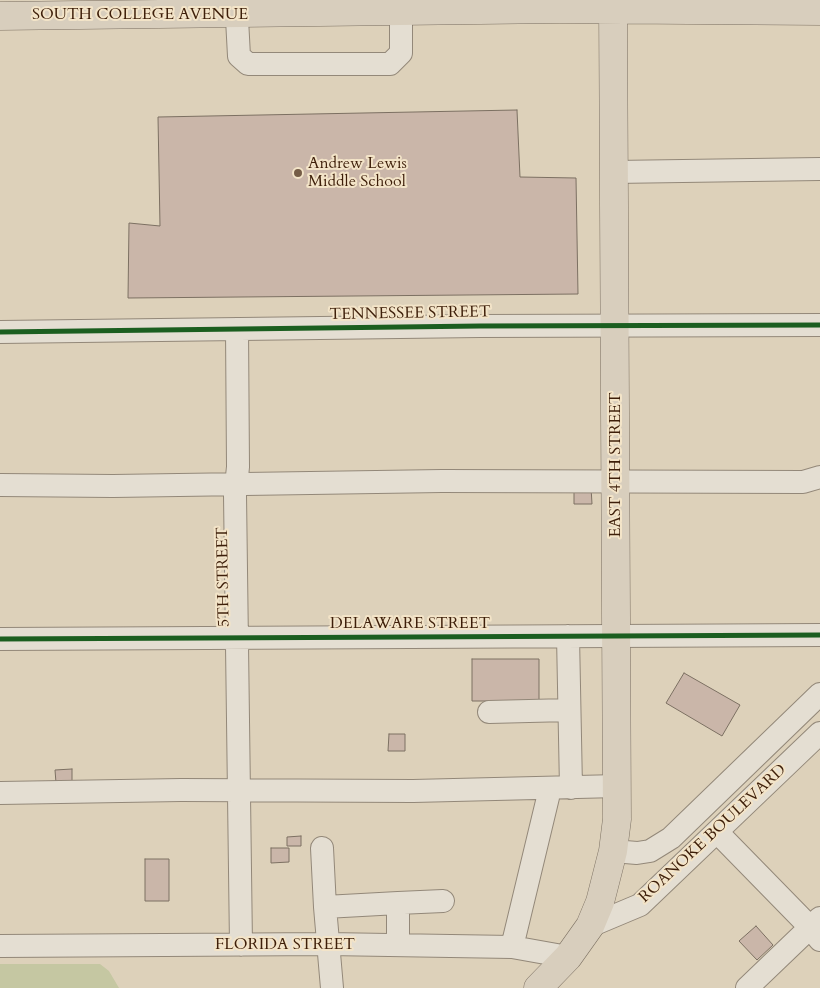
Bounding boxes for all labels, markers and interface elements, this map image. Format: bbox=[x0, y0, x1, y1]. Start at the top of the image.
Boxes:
street label: SOUTH COLLEGE AVENUE bbox=[32, 5, 248, 25]
place label: Andrew Lewis Middle School bbox=[308, 154, 407, 192]
marker: Andrew Lewis Middle School bbox=[292, 167, 304, 179]
street label: TENNESSEE STREET bbox=[329, 303, 491, 325]
street label: EAST 4TH STREET bbox=[606, 392, 626, 538]
street label: 5TH STREET bbox=[214, 527, 234, 627]
street label: DELAWARE STREET bbox=[330, 614, 490, 634]
street label: ROANOKE BOULEVARD bbox=[635, 761, 791, 907]
street label: FLORIDA STREET bbox=[215, 935, 355, 955]

